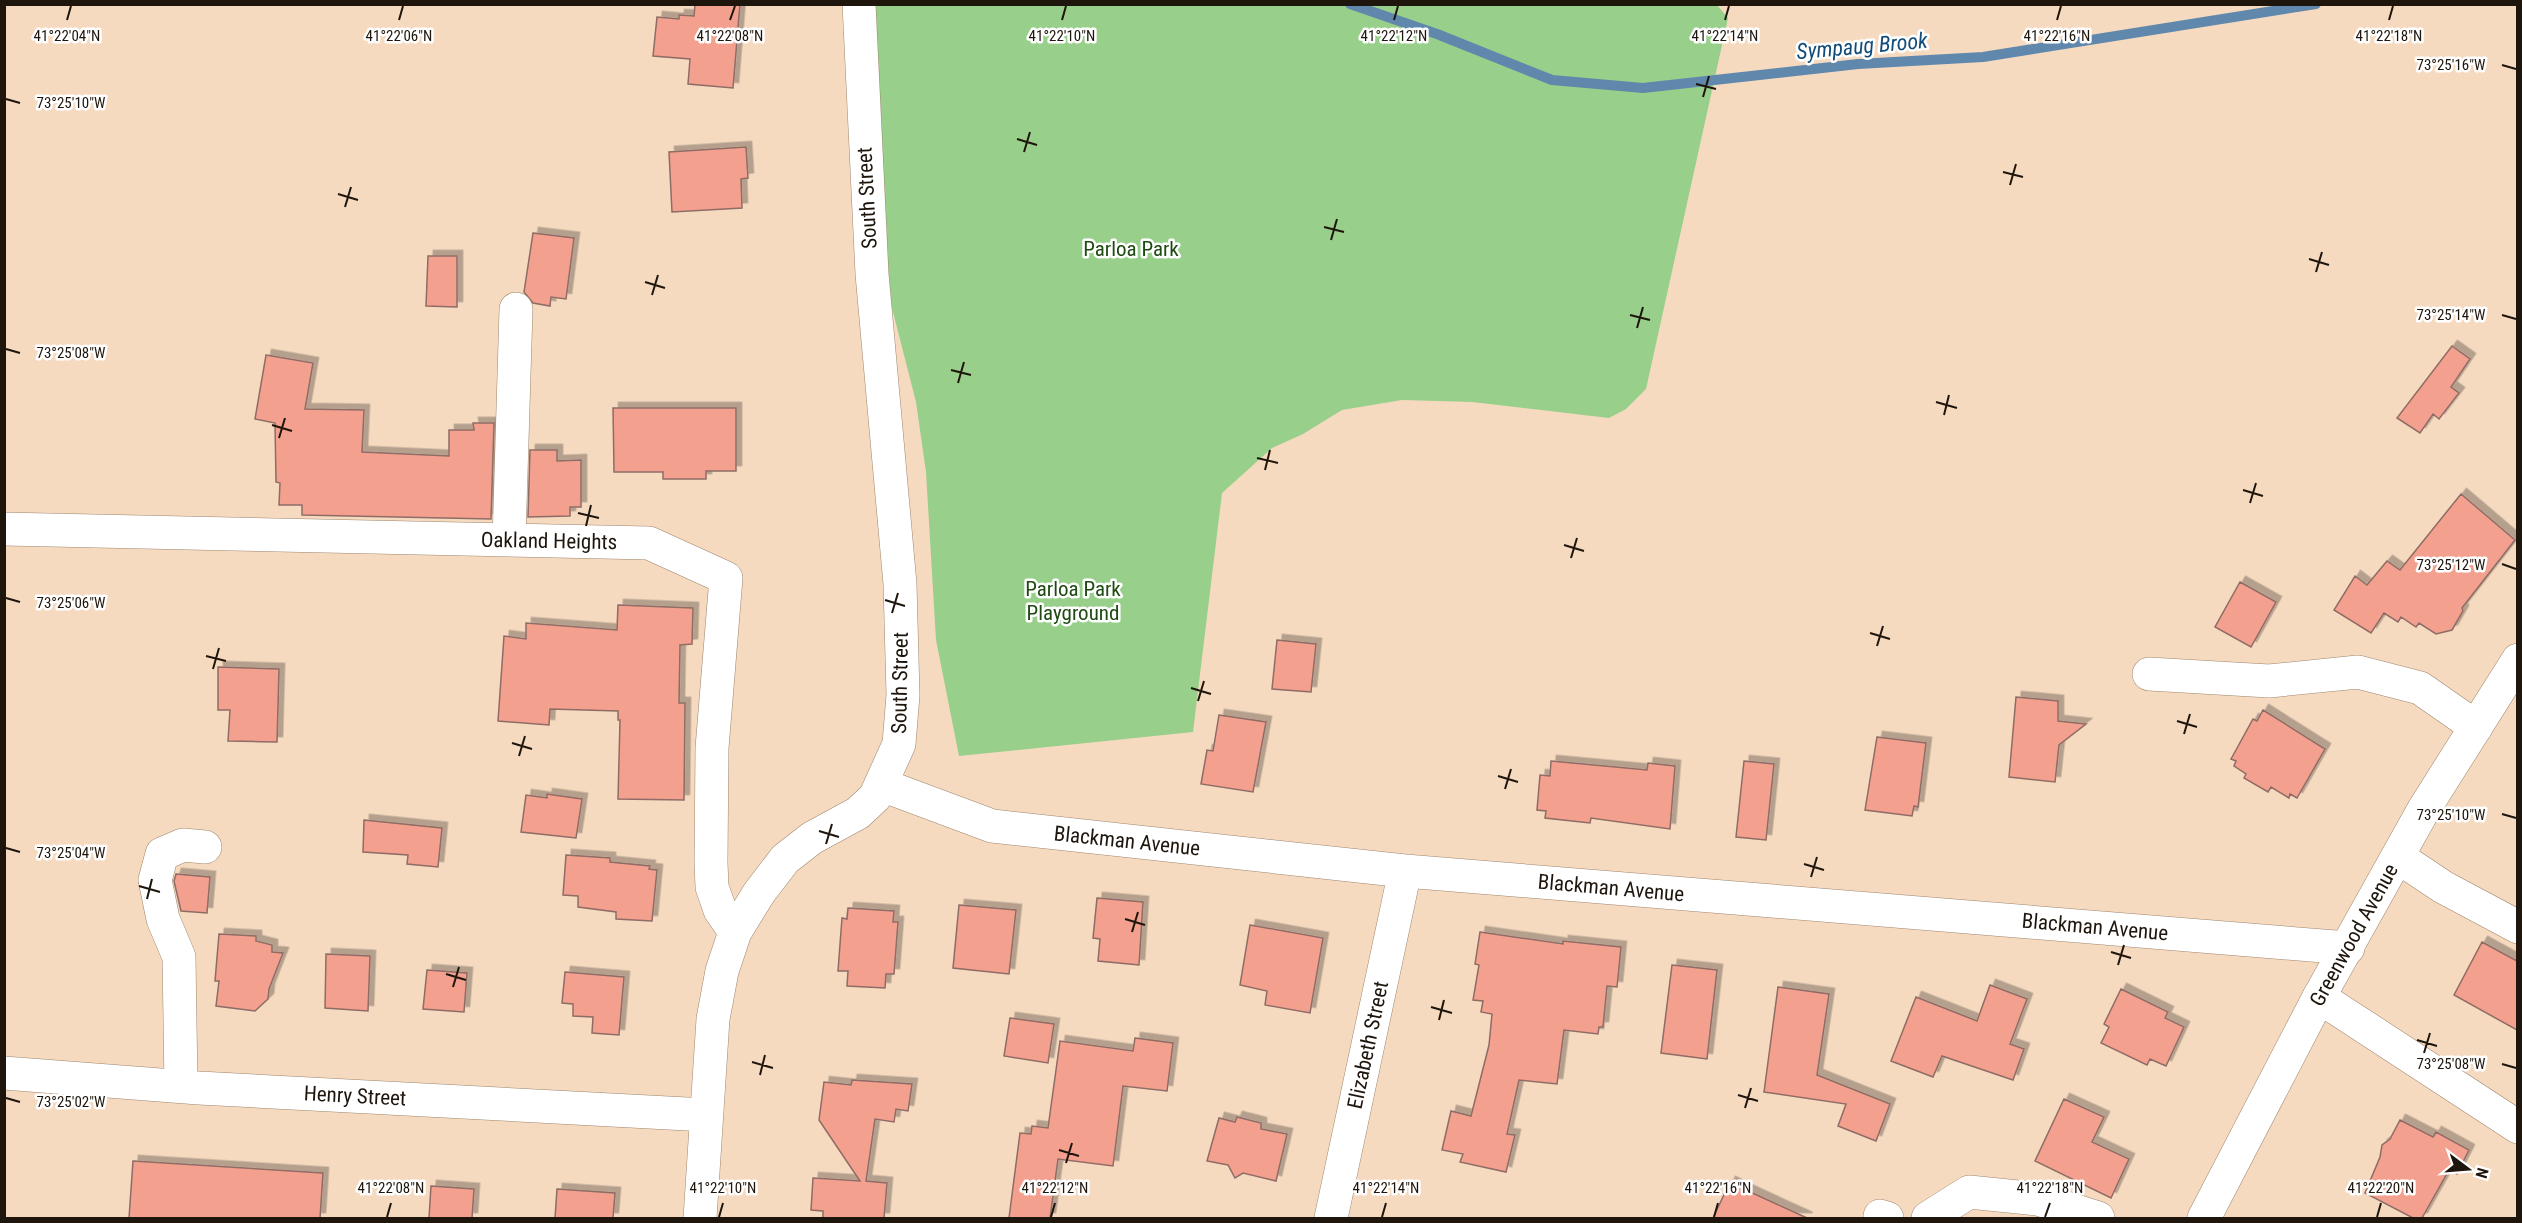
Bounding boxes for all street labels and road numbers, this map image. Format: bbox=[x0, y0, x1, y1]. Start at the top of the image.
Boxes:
street label: South Street bbox=[852, 146, 882, 250]
street label: Oakland Heights bbox=[481, 528, 617, 554]
street label: South Street bbox=[887, 632, 913, 734]
street label: Blackman Avenue bbox=[1053, 821, 1201, 861]
street label: Greenwood Avenue bbox=[2305, 860, 2403, 1010]
street label: Blackman Avenue bbox=[1537, 870, 1685, 906]
street label: Blackman Avenue bbox=[2021, 909, 2169, 945]
street label: Elizabeth Street bbox=[1343, 979, 1393, 1111]
street label: Henry Street bbox=[303, 1081, 407, 1111]

